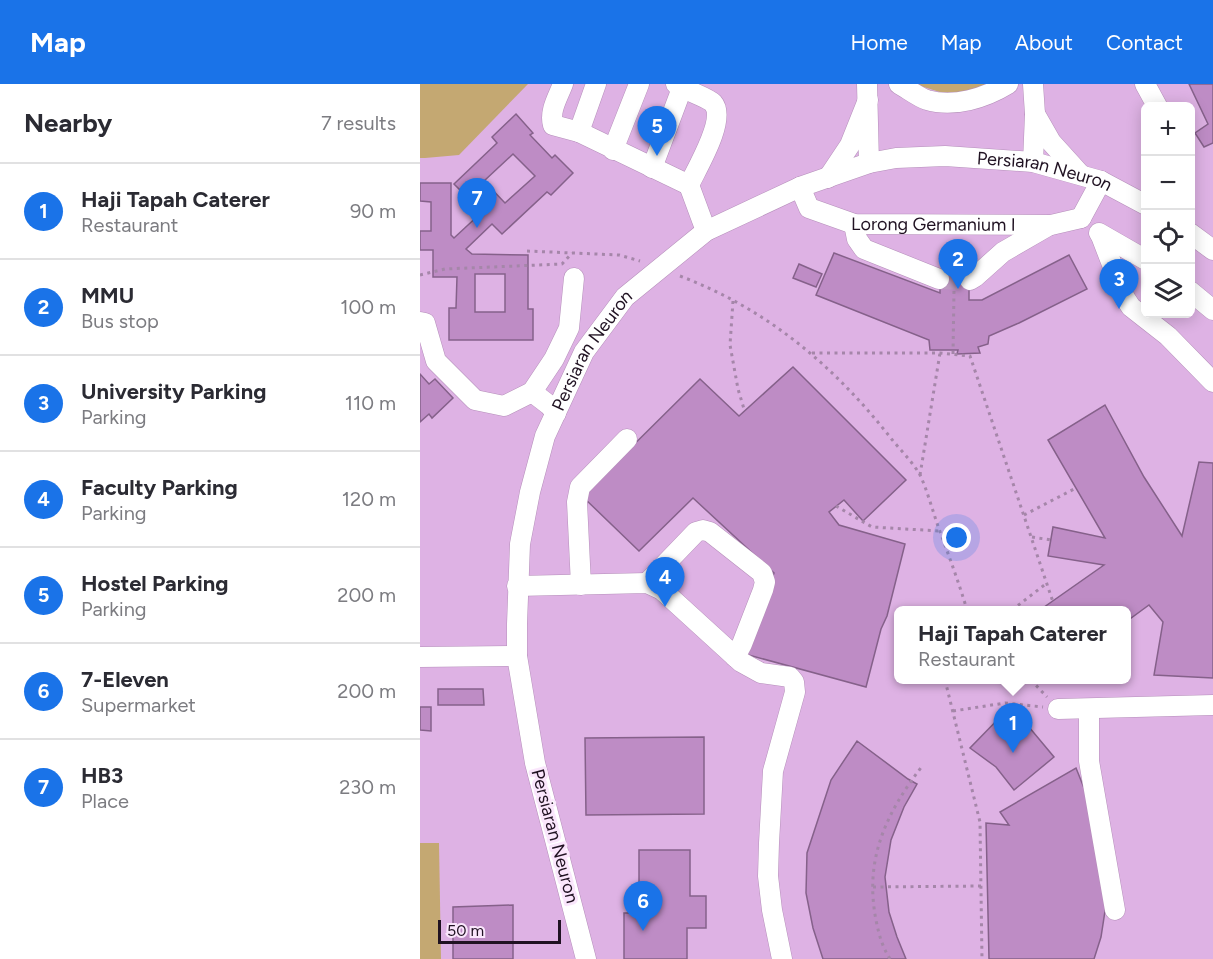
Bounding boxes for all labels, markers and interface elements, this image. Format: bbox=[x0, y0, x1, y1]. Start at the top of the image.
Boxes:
text: Map bbox=[30, 25, 86, 59]
text: Home bbox=[851, 30, 908, 55]
text: Map bbox=[941, 30, 982, 55]
text: About bbox=[1015, 30, 1073, 55]
text: Contact bbox=[1106, 30, 1183, 55]
map controls bbox=[1141, 102, 1195, 318]
button: + bbox=[1141, 102, 1195, 156]
pin: 5 bbox=[638, 106, 676, 156]
text: Nearby bbox=[24, 107, 112, 139]
text: 7 results bbox=[321, 111, 396, 135]
street label: Persiaran Neuron bbox=[976, 147, 1116, 196]
button: − bbox=[1141, 156, 1195, 210]
pin: 7 bbox=[458, 178, 496, 228]
text: Haji Tapah Caterer bbox=[81, 186, 270, 213]
text: 1 bbox=[39, 199, 48, 223]
text: 90 m bbox=[350, 199, 396, 223]
button: locate bbox=[1141, 210, 1195, 264]
text: Restaurant bbox=[81, 213, 178, 237]
street label: Lorong Germanium I bbox=[851, 213, 1016, 236]
pin: 2 bbox=[938, 240, 978, 289]
pin: 3 bbox=[1100, 260, 1138, 309]
button: layers bbox=[1141, 264, 1195, 318]
text: MMU bbox=[81, 282, 134, 309]
street label: Persiaran Neuron bbox=[547, 285, 636, 414]
text: 2 bbox=[38, 295, 49, 319]
text: 100 m bbox=[340, 295, 396, 319]
text: Bus stop bbox=[81, 309, 159, 333]
text: University Parking bbox=[81, 378, 266, 405]
text: 3 bbox=[38, 391, 49, 415]
text: 110 m bbox=[345, 391, 396, 415]
text: Parking bbox=[81, 405, 147, 429]
text: Faculty Parking bbox=[81, 474, 238, 501]
text: 4 bbox=[37, 487, 50, 511]
text: 120 m bbox=[342, 487, 396, 511]
text: Parking bbox=[81, 501, 147, 525]
your location bbox=[942, 523, 971, 552]
pin: 4 bbox=[646, 558, 684, 607]
text: Hostel Parking bbox=[81, 570, 228, 597]
text: 5 bbox=[38, 583, 49, 607]
text: 200 m bbox=[337, 583, 396, 607]
text: Parking bbox=[81, 597, 147, 621]
popup bbox=[894, 606, 1131, 684]
text: Haji Tapah Caterer bbox=[918, 620, 1107, 647]
text: Restaurant bbox=[918, 647, 1015, 671]
text: 7-Eleven bbox=[81, 666, 169, 693]
text: 6 bbox=[38, 679, 49, 703]
text: 200 m bbox=[337, 679, 396, 703]
text: Supermarket bbox=[81, 693, 196, 717]
pin: 1 bbox=[994, 704, 1032, 753]
text: HB3 bbox=[81, 762, 123, 789]
street label: Persiaran Neuron bbox=[527, 766, 583, 906]
text: 7 bbox=[38, 775, 49, 799]
text: 230 m bbox=[339, 775, 396, 799]
text: Place bbox=[81, 789, 129, 813]
pin: 6 bbox=[624, 882, 662, 931]
scale bar bbox=[438, 917, 561, 944]
text: 50 m bbox=[447, 921, 484, 940]

